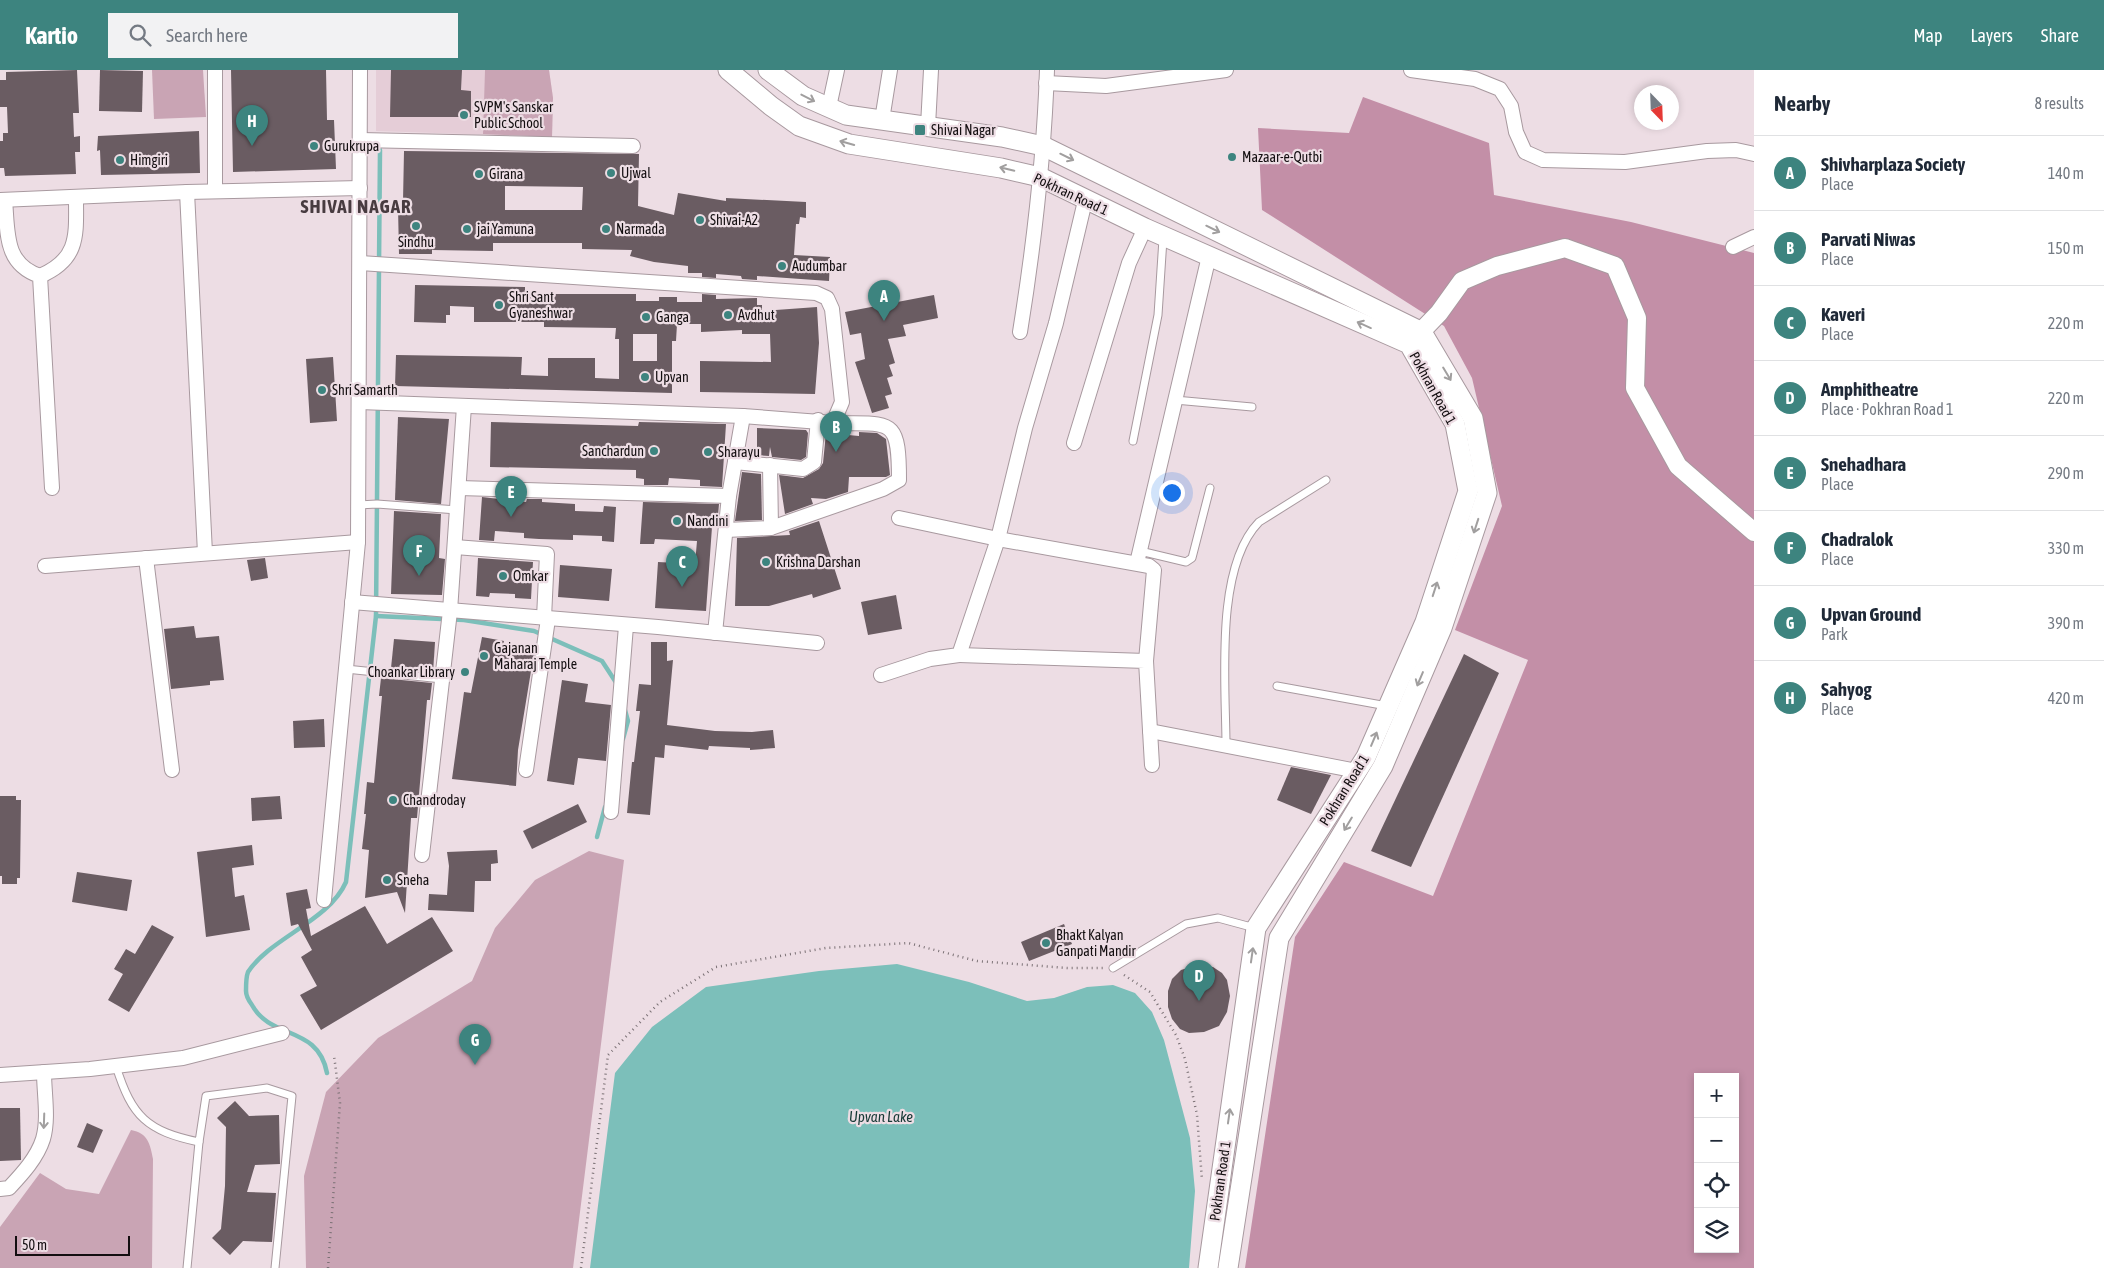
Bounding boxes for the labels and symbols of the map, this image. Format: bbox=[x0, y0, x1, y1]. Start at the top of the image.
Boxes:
north arrow bbox=[1634, 85, 1679, 130]
one-way arrow bbox=[800, 93, 815, 103]
place label: SVPM's Sanskar Public School bbox=[474, 99, 554, 131]
pin: H bbox=[236, 105, 268, 146]
marker: SVPM's Sanskar Public School bbox=[458, 109, 470, 121]
place label: Shivai Nagar bbox=[931, 122, 996, 138]
marker: Shivai Nagar bbox=[913, 123, 927, 137]
one-way arrow bbox=[839, 137, 855, 147]
place label: Gurukrupa bbox=[324, 138, 379, 154]
marker: Gurukrupa bbox=[308, 140, 320, 152]
place label: Mazaar-e-Qutbi bbox=[1242, 149, 1322, 165]
marker: Mazaar-e-Qutbi bbox=[1226, 151, 1238, 163]
place label: Himgiri bbox=[130, 152, 168, 168]
one-way arrow bbox=[1059, 153, 1074, 163]
marker: Himgiri bbox=[114, 154, 126, 166]
one-way arrow bbox=[1000, 164, 1016, 173]
place label: Ujwal bbox=[621, 165, 651, 181]
place label: Girana bbox=[489, 166, 523, 182]
marker: Ujwal bbox=[605, 167, 617, 179]
marker: Girana bbox=[473, 168, 485, 180]
street label: Pokhran Road 1 bbox=[1031, 170, 1111, 218]
district label: SHIVAI NAGAR bbox=[301, 195, 411, 217]
place label: Shivai-A2 bbox=[710, 212, 758, 228]
marker: Shivai-A2 bbox=[694, 214, 706, 226]
marker: Sindhu bbox=[410, 220, 422, 232]
place label: jai Yamuna bbox=[476, 221, 534, 237]
place label: Narmada bbox=[616, 221, 665, 237]
marker: jai Yamuna bbox=[461, 223, 473, 235]
marker: Narmada bbox=[600, 223, 612, 235]
one-way arrow bbox=[1205, 224, 1220, 234]
place label: Sindhu bbox=[398, 234, 434, 250]
place label: Audumbar bbox=[792, 258, 847, 274]
marker: Audumbar bbox=[776, 260, 788, 272]
pin: A bbox=[868, 280, 900, 321]
place label: Shri Sant Gyaneshwar bbox=[509, 289, 573, 321]
marker: Shri Sant Gyaneshwar bbox=[493, 299, 505, 311]
place label: Avdhut bbox=[738, 307, 775, 323]
place label: Ganga bbox=[656, 309, 689, 325]
marker: Avdhut bbox=[722, 309, 734, 321]
marker: Ganga bbox=[640, 311, 652, 323]
one-way arrow bbox=[1357, 319, 1372, 329]
street label: Pokhran Road 1 bbox=[1406, 349, 1460, 427]
one-way arrow bbox=[1442, 366, 1452, 380]
place label: Upvan bbox=[655, 369, 689, 385]
marker: Upvan bbox=[639, 371, 651, 383]
place label: Shri Samarth bbox=[332, 382, 398, 398]
marker: Shri Samarth bbox=[316, 384, 328, 396]
pin: B bbox=[820, 411, 852, 452]
place label: Sanchardun bbox=[582, 443, 644, 459]
place label: Sharayu bbox=[718, 444, 760, 460]
marker: Sanchardun bbox=[648, 445, 660, 457]
marker: Sharayu bbox=[702, 446, 714, 458]
pin: E bbox=[495, 476, 527, 517]
your location bbox=[1159, 480, 1185, 506]
place label: Nandini bbox=[687, 513, 728, 529]
marker: Nandini bbox=[671, 515, 683, 527]
one-way arrow bbox=[1470, 518, 1480, 534]
pin: F bbox=[403, 535, 435, 576]
pin: C bbox=[666, 546, 698, 587]
place label: Krishna Darshan bbox=[776, 554, 861, 570]
marker: Krishna Darshan bbox=[760, 556, 772, 568]
place label: Omkar bbox=[513, 568, 549, 584]
marker: Omkar bbox=[497, 570, 509, 582]
one-way arrow bbox=[1431, 581, 1441, 597]
place label: Gajanan Maharaj Temple bbox=[494, 640, 577, 672]
marker: Gajanan Maharaj Temple bbox=[478, 650, 490, 662]
place label: Choankar Library bbox=[368, 664, 455, 680]
marker: Choankar Library bbox=[459, 666, 471, 678]
one-way arrow bbox=[1415, 671, 1425, 686]
one-way arrow bbox=[1369, 732, 1379, 747]
street label: Pokhran Road 1 bbox=[1316, 752, 1372, 828]
place label: Chandroday bbox=[403, 792, 466, 808]
marker: Chandroday bbox=[387, 794, 399, 806]
one-way arrow bbox=[1342, 816, 1352, 830]
place label: Sneha bbox=[397, 872, 429, 888]
marker: Sneha bbox=[381, 874, 393, 886]
place label: Bhakt Kalyan Ganpati Mandir bbox=[1056, 927, 1137, 959]
marker: Bhakt Kalyan Ganpati Mandir bbox=[1040, 937, 1052, 949]
one-way arrow bbox=[1247, 947, 1257, 963]
pin: D bbox=[1183, 960, 1215, 1001]
pin: G bbox=[459, 1024, 491, 1065]
water label: Upvan Lake bbox=[849, 1108, 913, 1125]
one-way arrow bbox=[1224, 1108, 1234, 1124]
one-way arrow bbox=[40, 1112, 49, 1128]
street label: Pokhran Road 1 bbox=[1206, 1140, 1234, 1222]
scale bar bbox=[15, 1233, 130, 1256]

